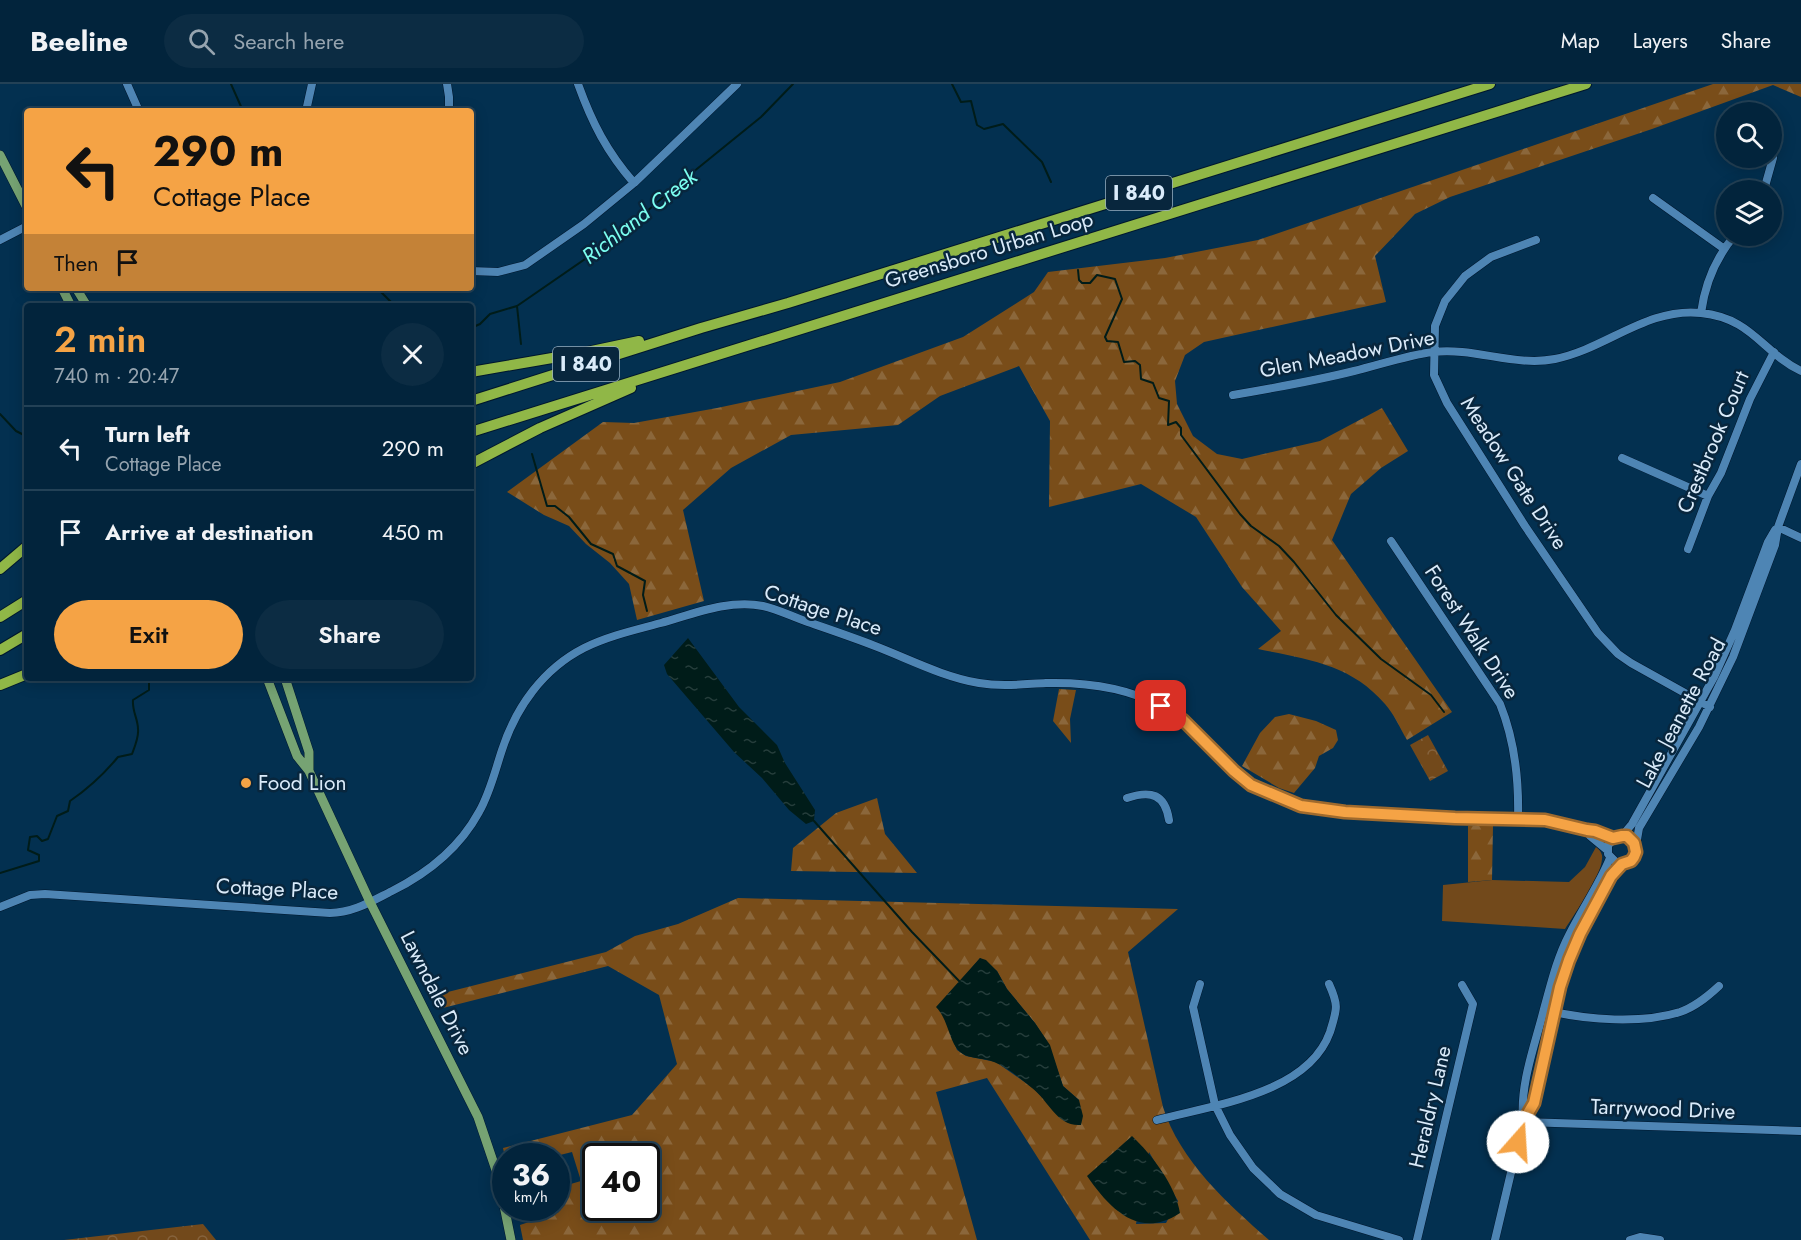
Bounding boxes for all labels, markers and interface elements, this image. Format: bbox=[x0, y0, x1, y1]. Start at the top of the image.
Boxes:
search box bbox=[164, 14, 584, 68]
text: Beeline bbox=[30, 21, 128, 62]
icon: search bbox=[185, 25, 218, 58]
text: Search here bbox=[233, 25, 344, 57]
text: Map bbox=[1561, 26, 1600, 56]
text: Layers bbox=[1633, 26, 1688, 56]
text: Share bbox=[1721, 26, 1771, 56]
map controls bbox=[1716, 102, 1782, 246]
button: search bbox=[1716, 102, 1782, 168]
text: 290 m bbox=[153, 121, 284, 182]
icon: left bbox=[54, 132, 132, 210]
water label: Richland Creek bbox=[574, 160, 705, 271]
road number: I 840 bbox=[1106, 176, 1172, 210]
text: Cottage Place bbox=[153, 177, 310, 216]
button: layers bbox=[1716, 180, 1782, 246]
street label: Greensboro Urban Loop bbox=[881, 204, 1097, 296]
icon: arrive bbox=[111, 246, 144, 279]
text: Then bbox=[54, 247, 99, 279]
text: 2 min bbox=[54, 313, 146, 365]
street label: Glen Meadow Drive bbox=[1257, 322, 1437, 386]
button: close bbox=[381, 323, 444, 386]
road number: I 840 bbox=[553, 347, 619, 381]
text: 740 m · 20:47 bbox=[54, 362, 179, 391]
street label: Crestbrook Court bbox=[1669, 366, 1757, 518]
street label: Meadow Gate Drive bbox=[1453, 391, 1575, 555]
text: Turn left bbox=[105, 418, 190, 450]
icon: left bbox=[54, 432, 87, 465]
text: 290 m bbox=[382, 432, 444, 464]
text: Cottage Place bbox=[105, 450, 222, 479]
icon: arrive bbox=[54, 516, 87, 549]
text: Arrive at destination bbox=[105, 516, 314, 548]
text: 450 m bbox=[382, 516, 444, 548]
street label: Forest Walk Drive bbox=[1417, 559, 1527, 705]
street label: Cottage Place bbox=[760, 577, 886, 643]
button: Exit bbox=[54, 600, 243, 669]
button: Share bbox=[255, 600, 444, 669]
street label: Lake Jeanette Road bbox=[1629, 633, 1733, 793]
pin bbox=[1135, 680, 1186, 731]
icon: arrive bbox=[1144, 689, 1177, 722]
place label: Food Lion bbox=[258, 768, 346, 798]
marker: Food Lion bbox=[239, 776, 253, 790]
street label: Cottage Place bbox=[215, 871, 339, 907]
street label: Lawndale Drive bbox=[393, 926, 481, 1060]
street label: Heraldry Lane bbox=[1401, 1043, 1459, 1171]
street label: Tarrywood Drive bbox=[1590, 1091, 1736, 1127]
position arrow bbox=[1486, 1110, 1550, 1174]
speed limit sign: 40 bbox=[582, 1143, 660, 1221]
text: 36 bbox=[512, 1153, 550, 1196]
text: km/h bbox=[514, 1186, 548, 1208]

